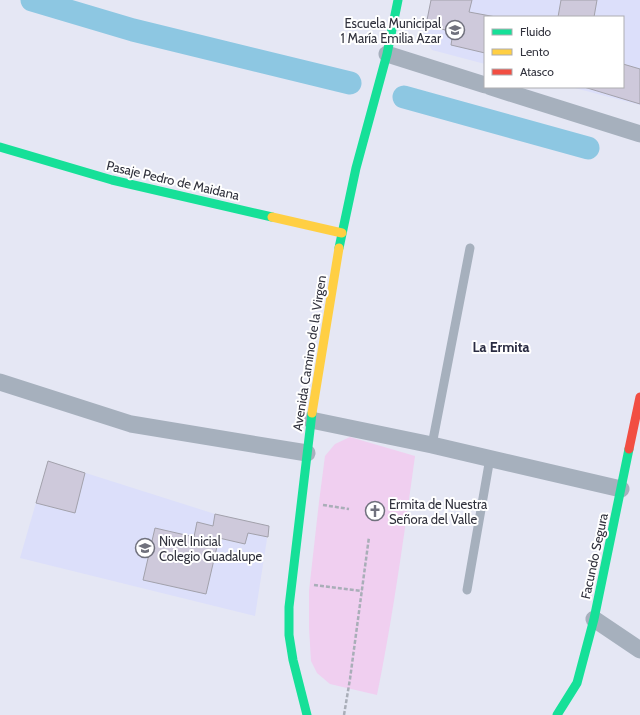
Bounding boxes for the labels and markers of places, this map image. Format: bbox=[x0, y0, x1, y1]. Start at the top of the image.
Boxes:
place label: Escuela Municipal 1 María Emilia Azar bbox=[340, 15, 442, 46]
school or university icon: Escuela Municipal 1 María Emilia Azar bbox=[444, 19, 466, 41]
place label: Ermita de Nuestra Señora del Valle bbox=[389, 496, 488, 527]
church icon: Ermita de Nuestra Señora del Valle bbox=[364, 500, 386, 522]
place label: Nivel Inicial Colegio Guadalupe bbox=[159, 533, 262, 564]
school or university icon: Nivel Inicial Colegio Guadalupe bbox=[134, 537, 156, 559]

